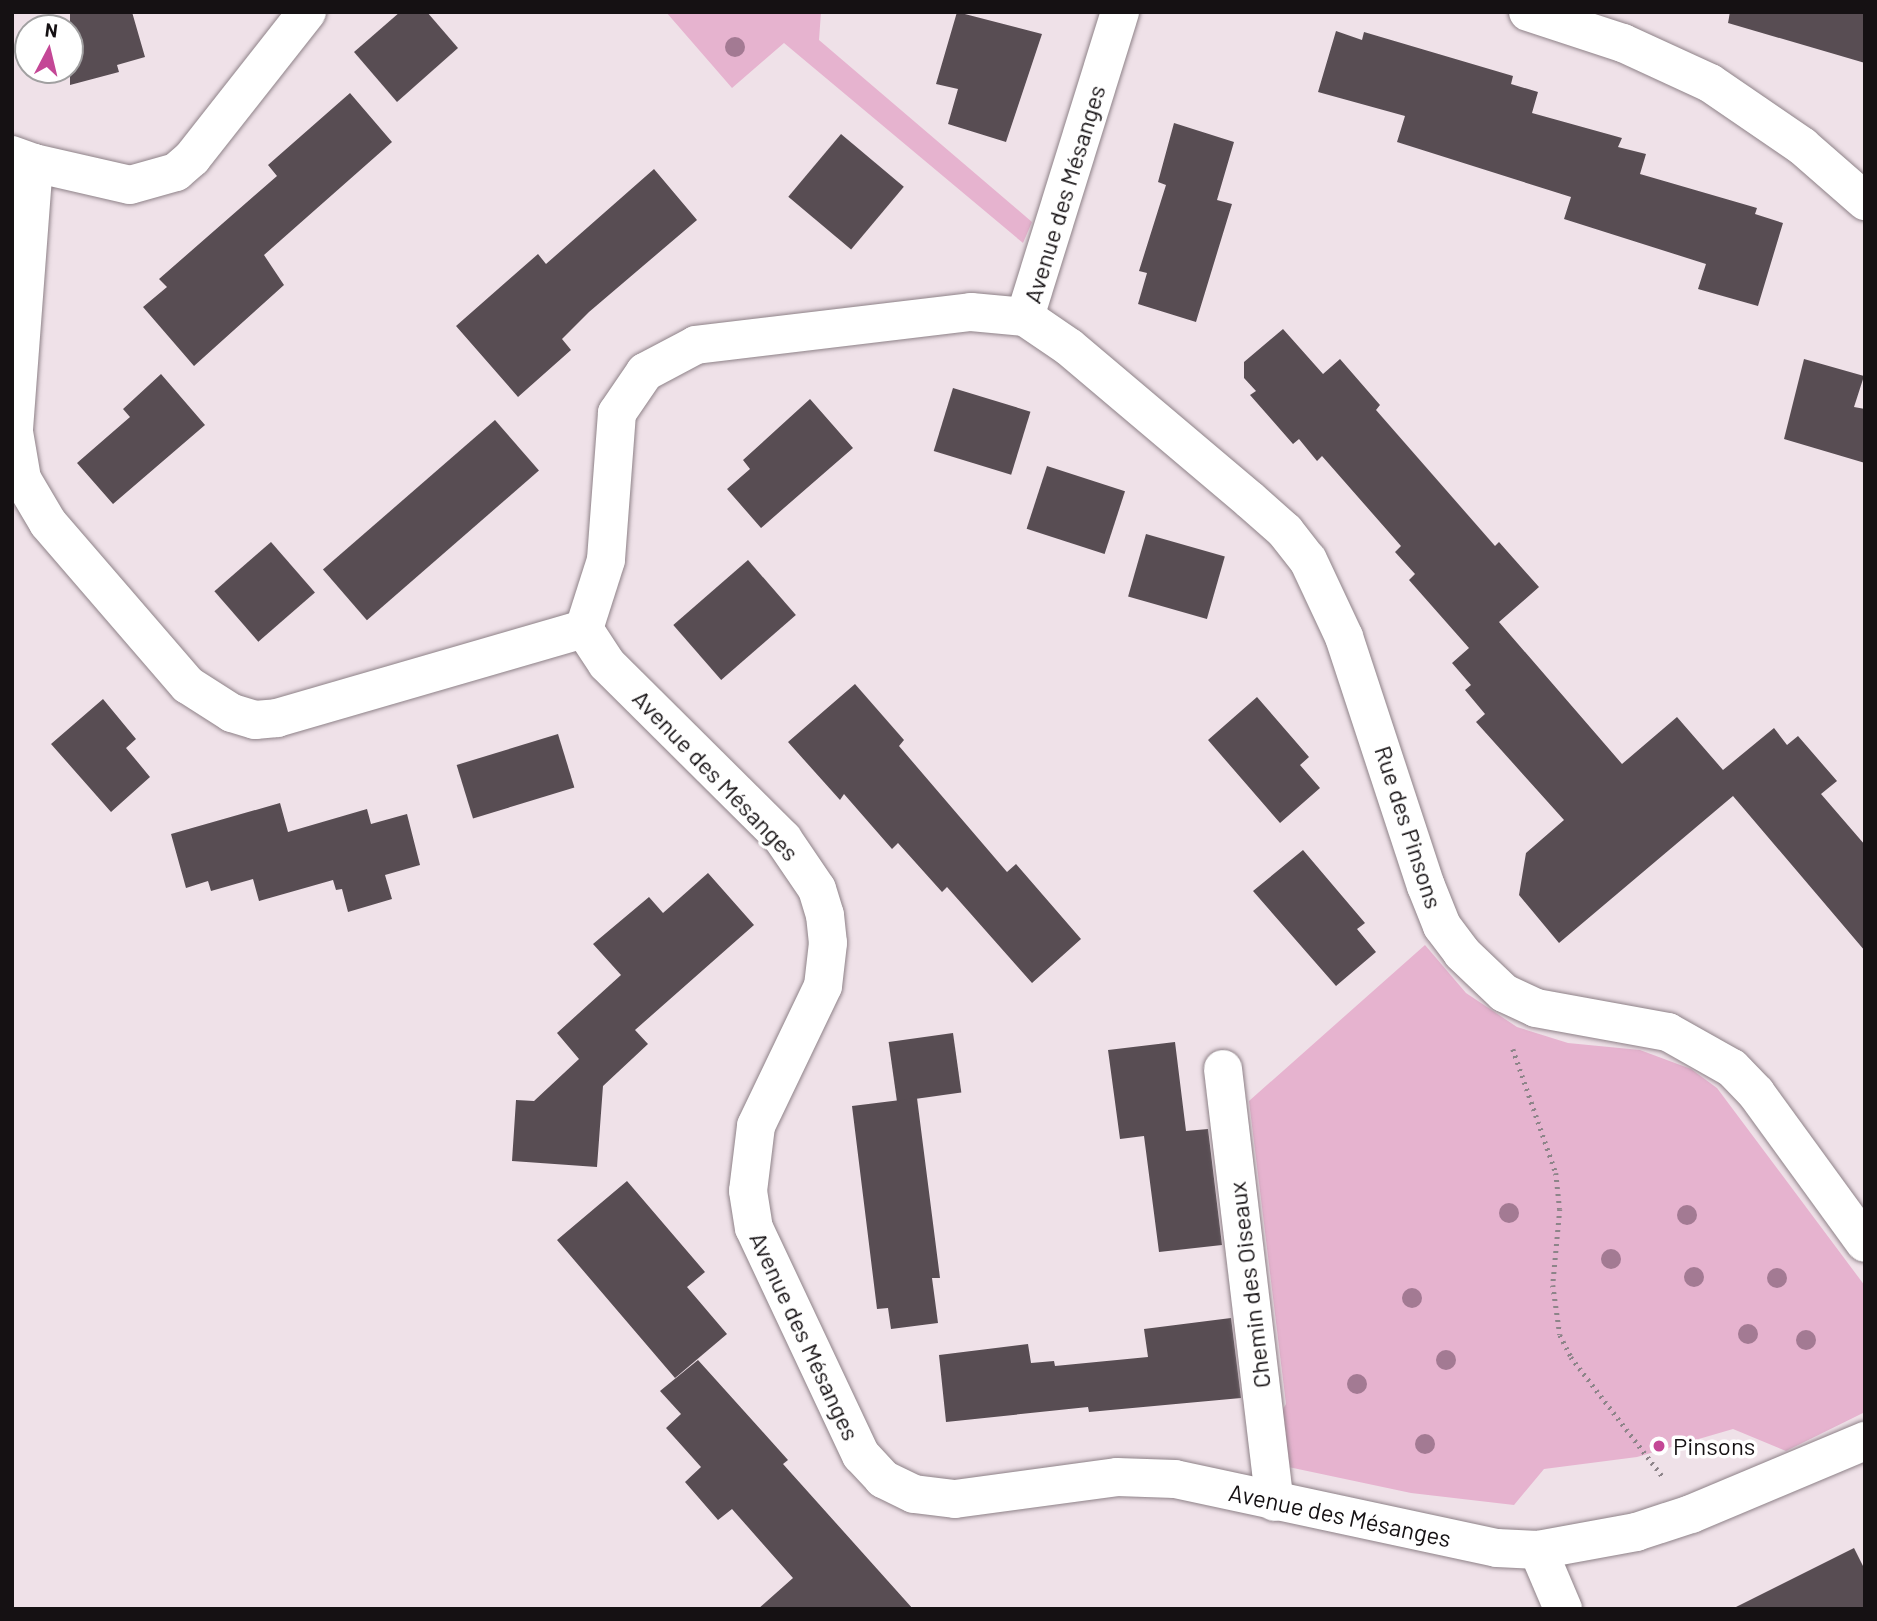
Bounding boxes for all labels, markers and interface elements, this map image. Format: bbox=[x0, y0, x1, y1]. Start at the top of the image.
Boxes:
north arrow bbox=[14, 14, 84, 84]
text: N bbox=[44, 17, 59, 42]
street label: Avenue des Mésanges bbox=[1017, 81, 1111, 307]
street label: Avenue des Mésanges bbox=[627, 684, 805, 866]
street label: Rue des Pinsons bbox=[1369, 742, 1449, 912]
street label: Chemin des Oiseaux bbox=[1222, 1180, 1276, 1390]
street label: Avenue des Mésanges bbox=[744, 1227, 866, 1445]
place label: Pinsons bbox=[1673, 1432, 1755, 1460]
marker: Pinsons bbox=[1651, 1438, 1667, 1454]
street label: Avenue des Mésanges bbox=[1226, 1477, 1454, 1553]

